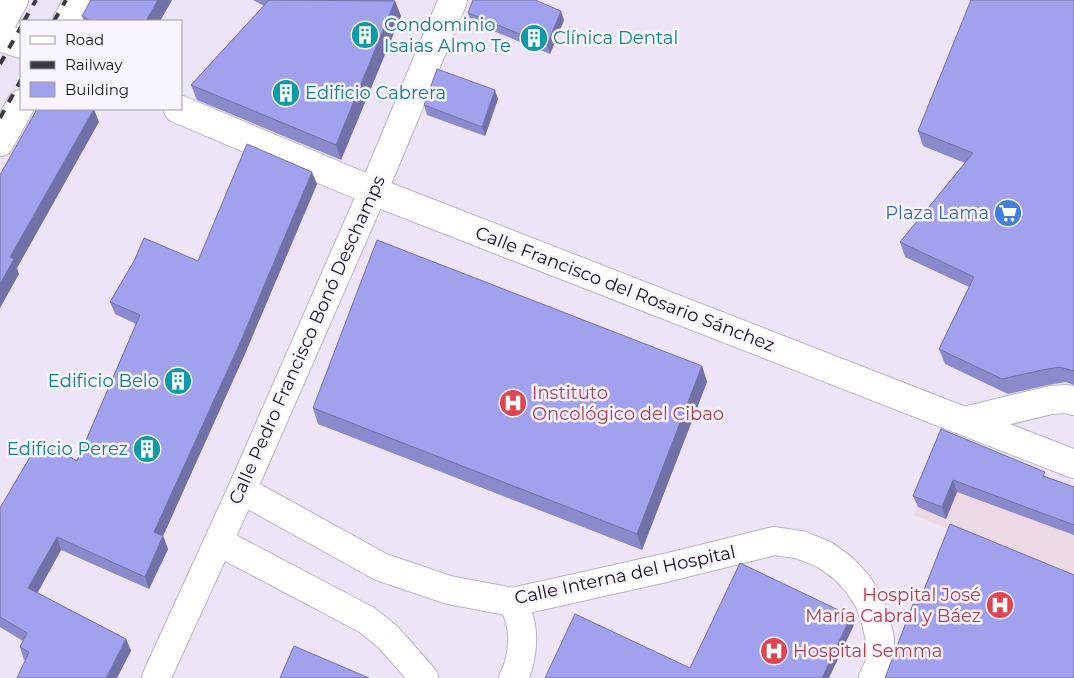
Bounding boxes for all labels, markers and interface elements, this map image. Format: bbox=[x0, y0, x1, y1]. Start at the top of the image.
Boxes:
place label: Condominio Isaias Almo Te bbox=[384, 14, 511, 57]
legend bbox=[20, 20, 182, 110]
building icon: Condominio Isaias Almo Te bbox=[350, 20, 380, 50]
building icon: Clínica Dental bbox=[519, 23, 549, 53]
place label: Clínica Dental bbox=[553, 27, 678, 49]
text: Road bbox=[65, 30, 104, 49]
text: Railway bbox=[65, 55, 123, 74]
building icon: Edificio Cabrera bbox=[271, 78, 301, 108]
text: Building bbox=[65, 80, 129, 99]
place label: Edificio Cabrera bbox=[305, 82, 446, 104]
street label: Calle Pedro Francisco Bonó Deschamps bbox=[224, 172, 390, 508]
supermarket icon: Plaza Lama bbox=[993, 198, 1023, 228]
place label: Plaza Lama bbox=[885, 202, 989, 224]
street label: Calle Francisco del Rosario Sánchez bbox=[472, 222, 778, 356]
building icon: Edificio Belo bbox=[163, 366, 193, 396]
place label: Edificio Belo bbox=[48, 370, 159, 392]
place label: Instituto Oncológico del Cibao bbox=[532, 382, 724, 425]
hospital icon: Instituto Oncológico del Cibao bbox=[498, 388, 528, 418]
building icon: Edificio Perez bbox=[132, 434, 162, 464]
place label: Edificio Perez bbox=[7, 438, 128, 460]
street label: Calle Interna del Hospital bbox=[513, 541, 737, 609]
place label: Hospital José María Cabral y Báez bbox=[805, 584, 981, 627]
hospital icon: Hospital José María Cabral y Báez bbox=[985, 590, 1015, 620]
hospital icon: Hospital Semma bbox=[759, 636, 789, 666]
place label: Hospital Semma bbox=[793, 640, 942, 662]

